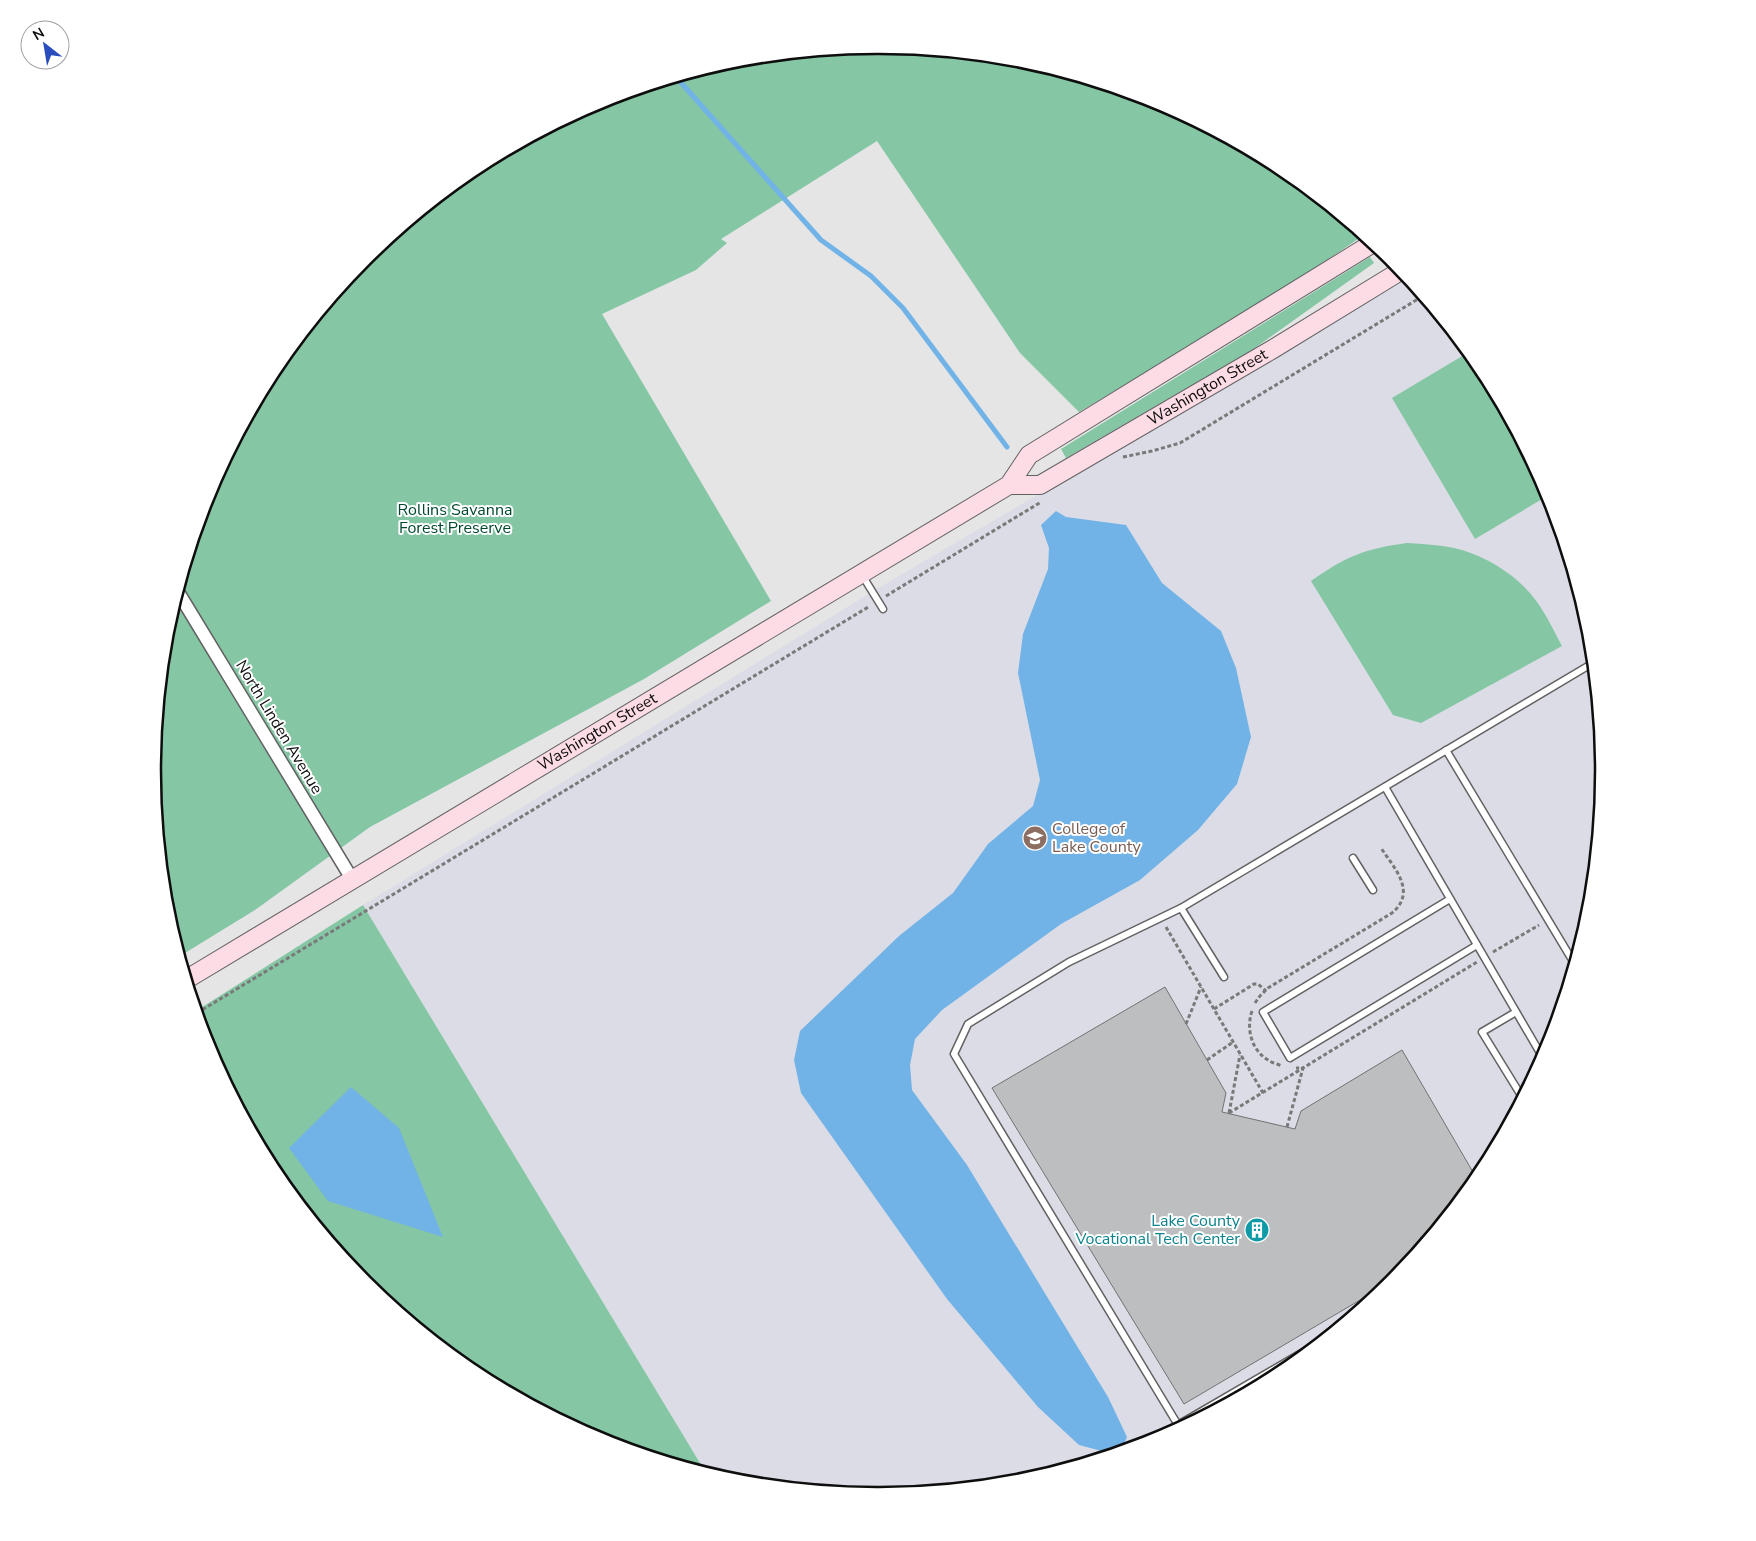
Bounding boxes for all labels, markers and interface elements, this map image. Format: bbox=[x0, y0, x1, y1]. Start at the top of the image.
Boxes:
north arrow bbox=[20, 20, 70, 70]
text: N bbox=[29, 23, 48, 45]
street label: Washington Street bbox=[1143, 343, 1272, 431]
park label: Rollins Savanna Forest Preserve bbox=[398, 499, 512, 539]
street label: North Linden Avenue bbox=[230, 656, 328, 798]
street label: Washington Street bbox=[533, 687, 661, 776]
place label: College of Lake County bbox=[1052, 818, 1141, 858]
school or university icon: College of Lake County bbox=[1022, 825, 1048, 851]
place label: Lake County Vocational Tech Center bbox=[1074, 1210, 1241, 1250]
building icon: Lake County Vocational Tech Center bbox=[1244, 1217, 1270, 1243]

